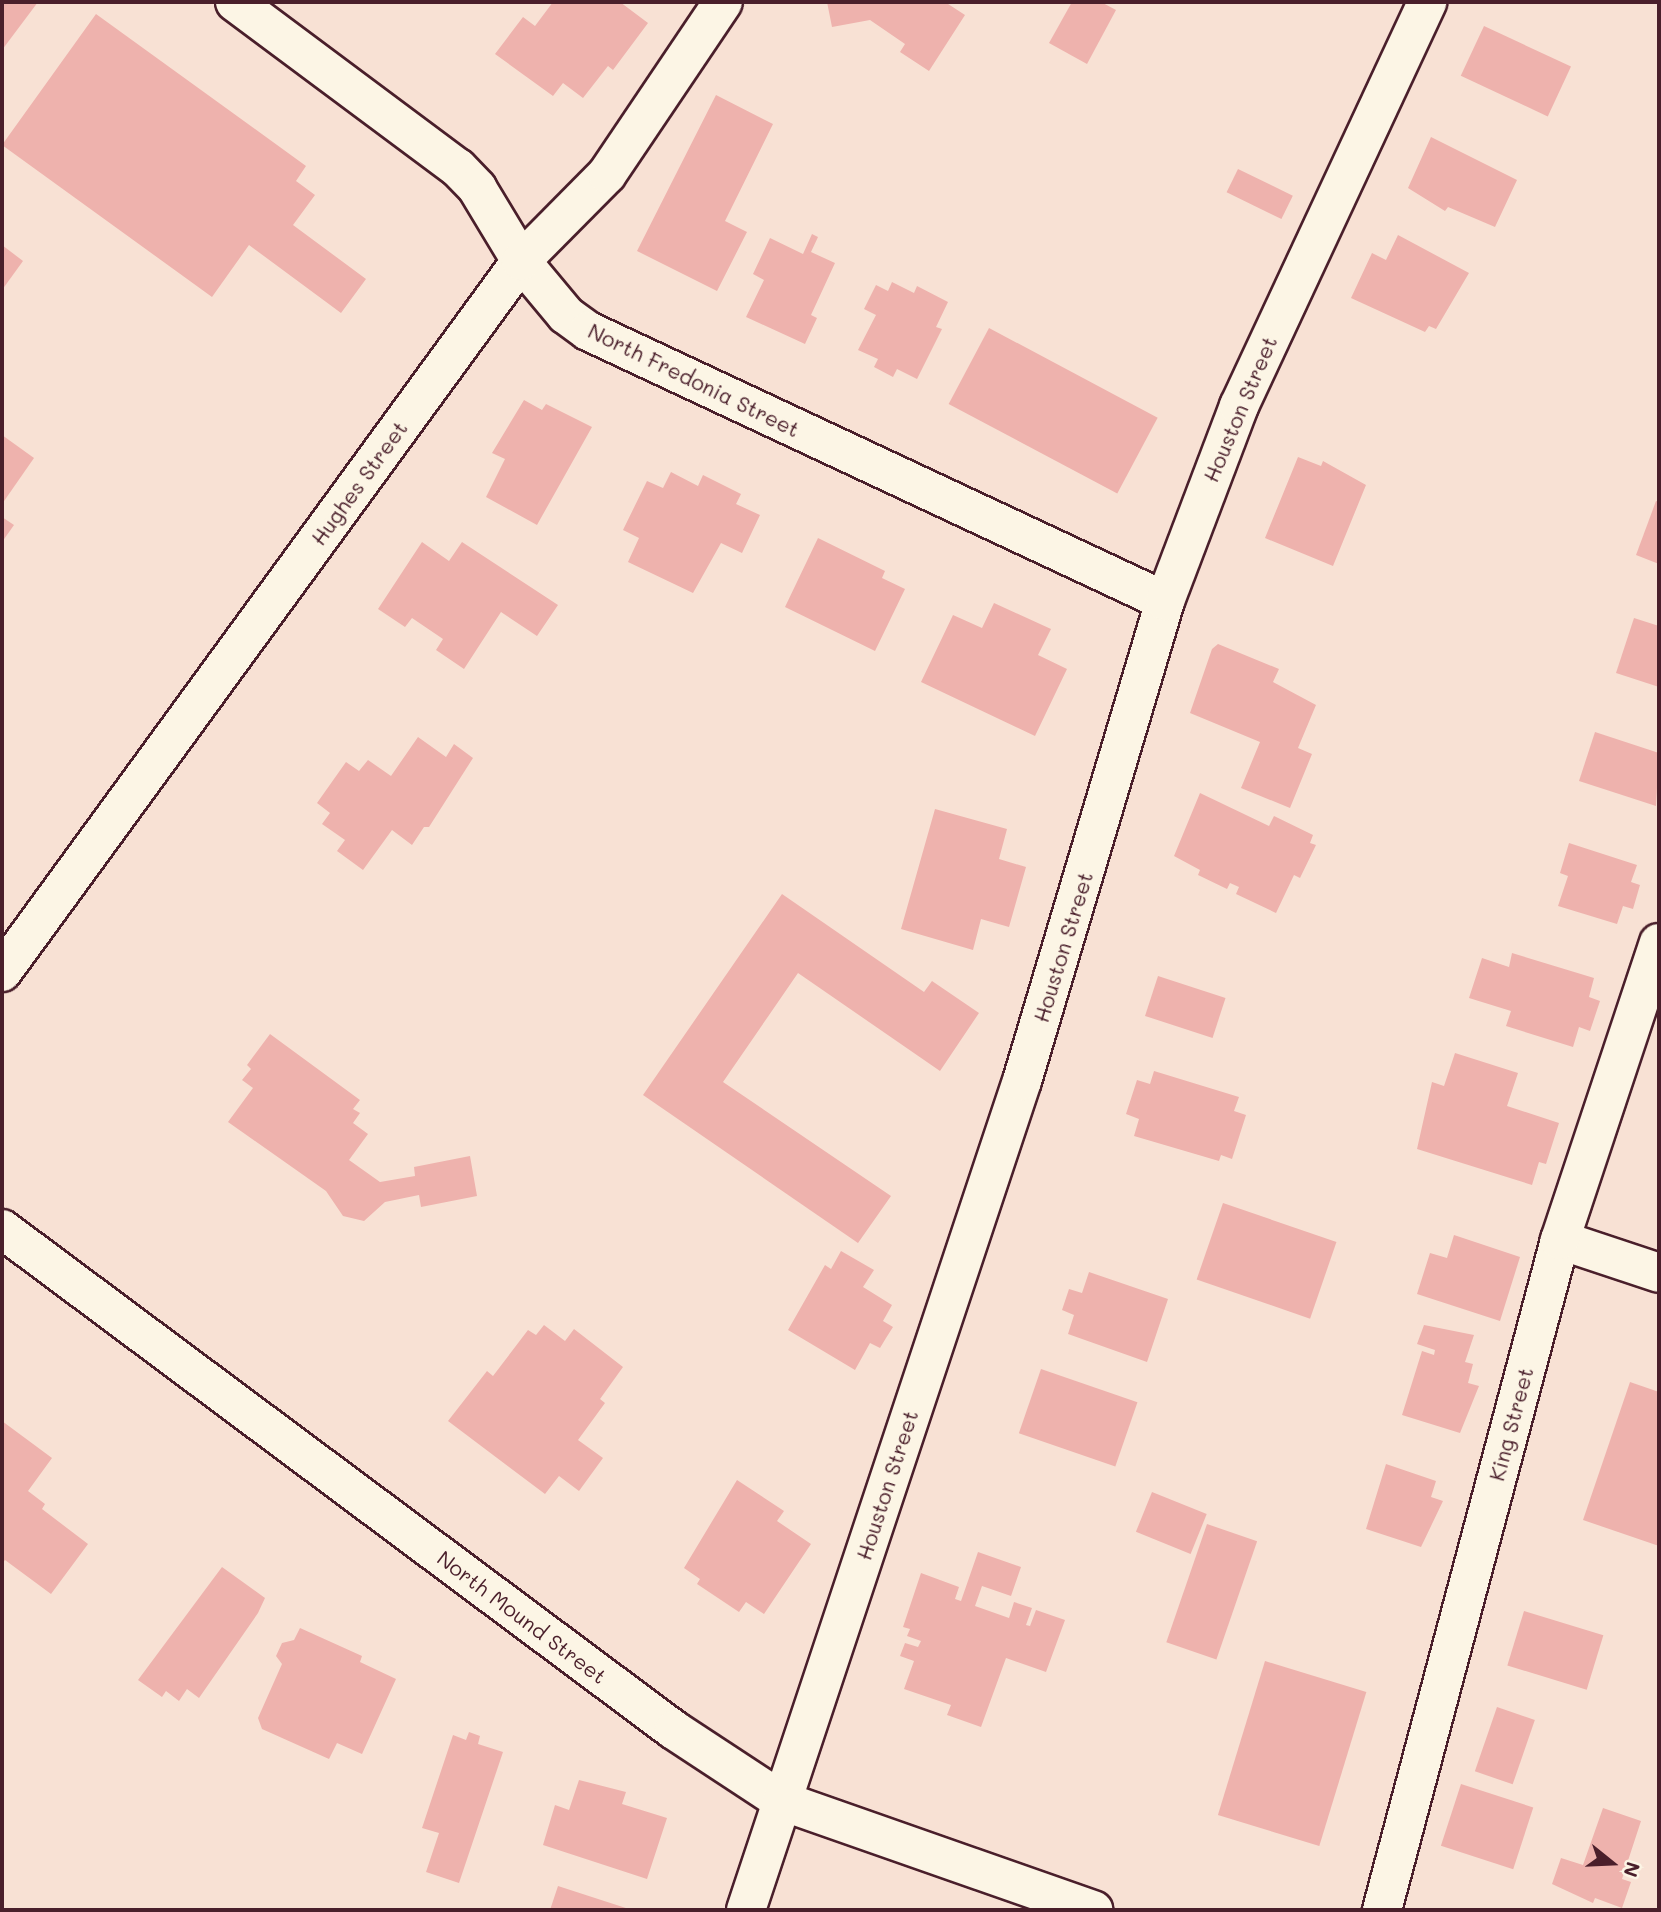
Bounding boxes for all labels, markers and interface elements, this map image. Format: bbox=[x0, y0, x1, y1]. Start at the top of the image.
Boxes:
street label: North Fredonia Street bbox=[584, 318, 804, 442]
street label: Houston Street bbox=[1198, 332, 1282, 486]
street label: Hughes Street bbox=[306, 416, 412, 550]
street label: Houston Street bbox=[1028, 869, 1098, 1025]
street label: King Street bbox=[1484, 1364, 1538, 1484]
street label: Houston Street bbox=[851, 1407, 923, 1563]
street label: North Mound Street bbox=[432, 1545, 612, 1689]
north arrow bbox=[1577, 1828, 1647, 1898]
text: N bbox=[1618, 1859, 1647, 1880]

